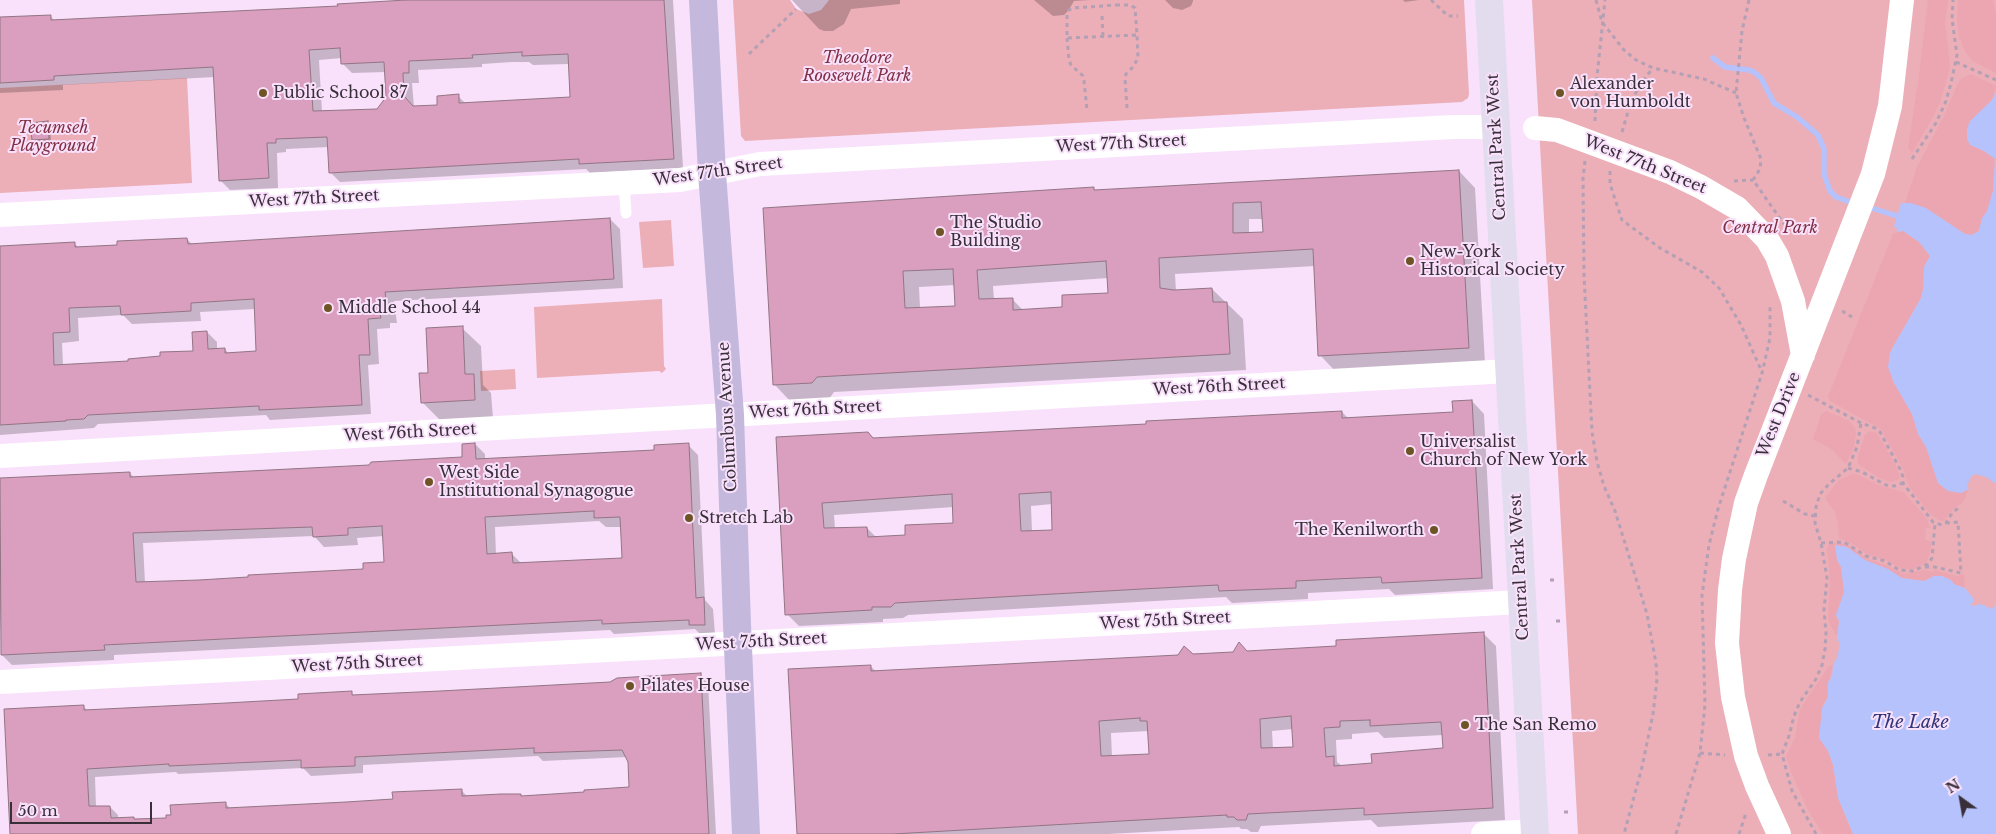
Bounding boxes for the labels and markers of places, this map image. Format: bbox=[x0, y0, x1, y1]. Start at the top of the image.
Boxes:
place label: Alexander von Humboldt bbox=[1570, 74, 1691, 112]
place label: Public School 87 bbox=[273, 83, 407, 103]
marker: Public School 87 bbox=[257, 87, 269, 99]
marker: Alexander von Humboldt bbox=[1554, 87, 1566, 99]
place label: The Studio Building bbox=[950, 213, 1041, 251]
marker: The Studio Building bbox=[934, 226, 946, 238]
place label: New-York Historical Society bbox=[1420, 242, 1565, 280]
marker: New-York Historical Society bbox=[1404, 255, 1416, 267]
place label: Middle School 44 bbox=[338, 298, 481, 318]
marker: Middle School 44 bbox=[322, 302, 334, 314]
place label: Universalist Church of New York bbox=[1420, 432, 1587, 470]
marker: Universalist Church of New York bbox=[1404, 445, 1416, 457]
place label: West Side Institutional Synagogue bbox=[439, 463, 633, 501]
marker: West Side Institutional Synagogue bbox=[423, 476, 435, 488]
place label: Stretch Lab bbox=[699, 508, 793, 528]
marker: Stretch Lab bbox=[683, 512, 695, 524]
place label: The Kenilworth bbox=[1295, 520, 1424, 540]
marker: The Kenilworth bbox=[1428, 524, 1440, 536]
place label: Pilates House bbox=[640, 676, 750, 696]
marker: Pilates House bbox=[624, 680, 636, 692]
place label: The San Remo bbox=[1475, 715, 1597, 735]
marker: The San Remo bbox=[1459, 719, 1471, 731]

